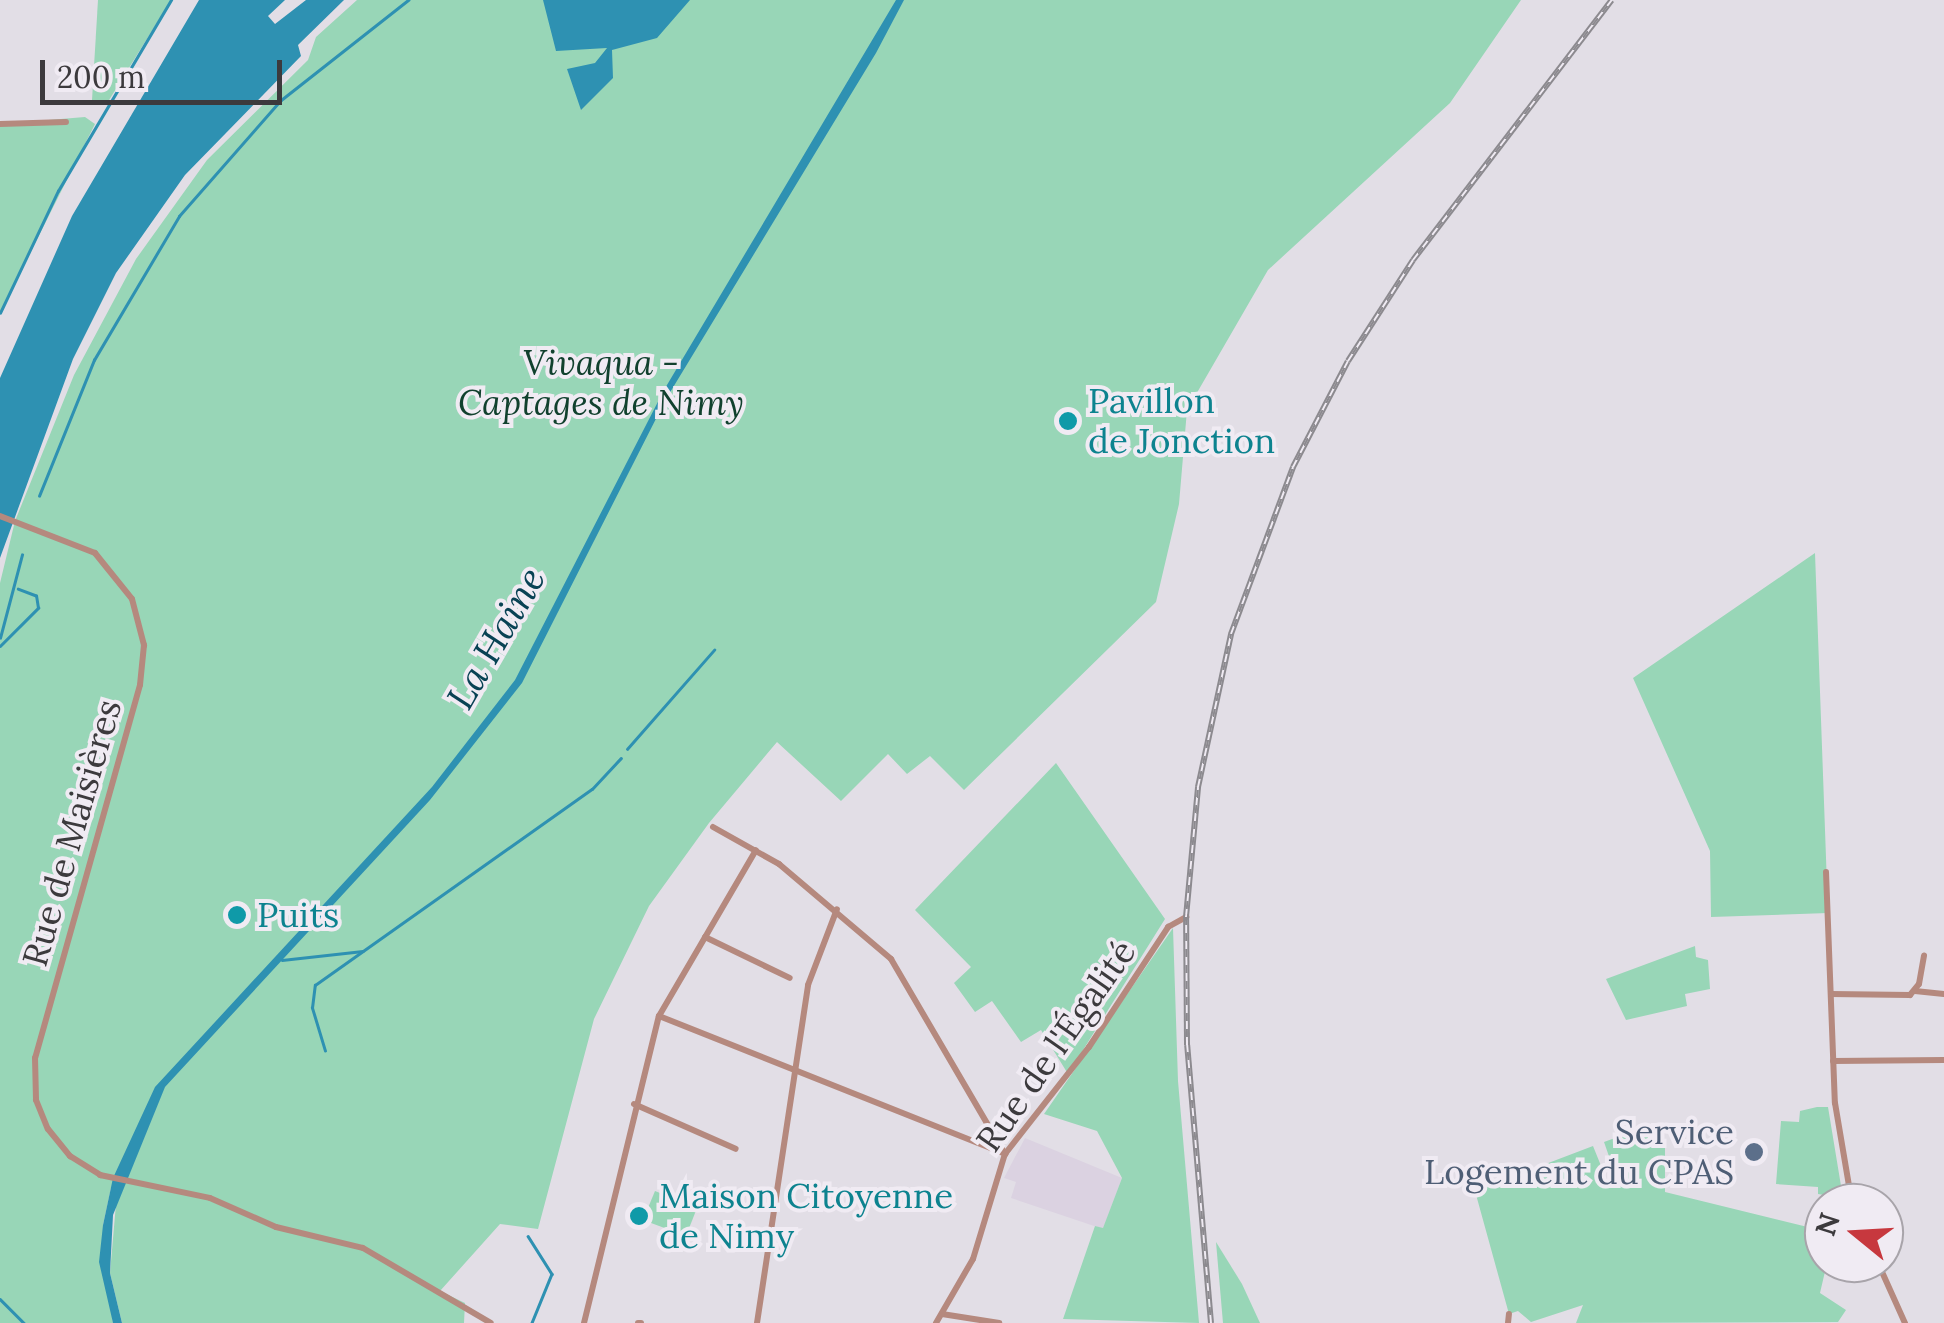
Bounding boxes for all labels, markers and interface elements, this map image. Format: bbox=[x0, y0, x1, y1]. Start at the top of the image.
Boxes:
scale bar bbox=[45, 40, 288, 102]
text: 200 m bbox=[57, 58, 145, 96]
park label: Vivaqua - Captages de Nimy bbox=[458, 342, 744, 424]
place label: Pavillon de Jonction bbox=[1088, 380, 1275, 462]
marker: Pavillon de Jonction bbox=[1057, 410, 1079, 432]
water label: La Haine bbox=[437, 559, 555, 717]
street label: Rue de Maisières bbox=[14, 695, 130, 971]
place label: Puits bbox=[257, 894, 339, 936]
marker: Puits bbox=[226, 904, 248, 926]
street label: Rue de l'Égalité bbox=[968, 932, 1144, 1160]
place label: Service Logement du CPAS bbox=[1424, 1111, 1734, 1193]
marker: Service Logement du CPAS bbox=[1743, 1141, 1765, 1163]
place label: Maison Citoyenne de Nimy bbox=[659, 1175, 953, 1257]
north arrow bbox=[1804, 1183, 1904, 1283]
marker: Maison Citoyenne de Nimy bbox=[628, 1205, 650, 1227]
text: N bbox=[1807, 1208, 1848, 1240]

